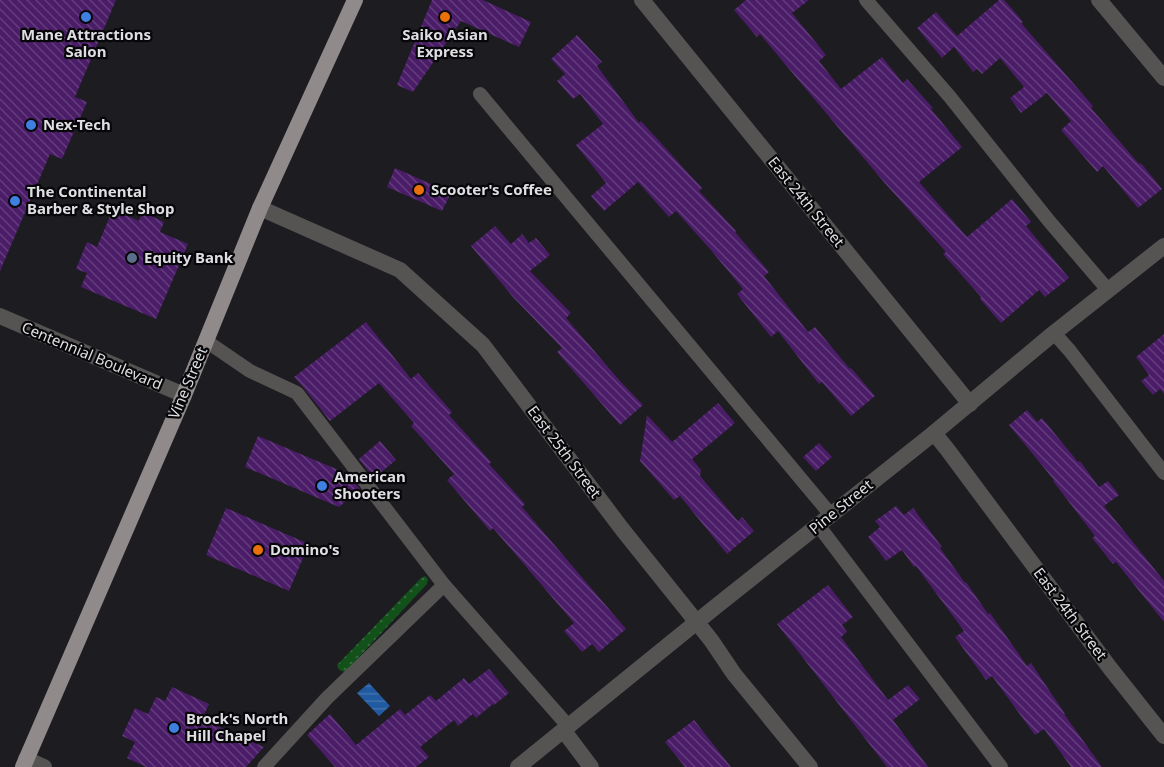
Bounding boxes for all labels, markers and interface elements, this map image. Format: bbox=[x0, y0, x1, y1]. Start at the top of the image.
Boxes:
marker: Mane Attractions Salon bbox=[79, 10, 93, 24]
marker: Saiko Asian Express bbox=[438, 10, 452, 24]
place label: Mane Attractions Salon bbox=[21, 24, 151, 61]
place label: Saiko Asian Express bbox=[402, 24, 488, 61]
place label: Nex-Tech bbox=[43, 114, 111, 134]
marker: Nex-Tech bbox=[24, 118, 38, 132]
street label: East 24th Street bbox=[764, 152, 850, 251]
place label: Scooter's Coffee bbox=[431, 179, 552, 199]
place label: The Continental Barber & Style Shop bbox=[27, 181, 174, 218]
marker: Scooter's Coffee bbox=[412, 183, 426, 197]
marker: The Continental Barber & Style Shop bbox=[8, 194, 22, 208]
place label: Equity Bank bbox=[144, 247, 234, 267]
marker: Equity Bank bbox=[125, 251, 139, 265]
street label: Centennial Boulevard bbox=[19, 316, 166, 394]
street label: Vine Street bbox=[163, 343, 211, 422]
street label: East 25th Street bbox=[523, 401, 606, 502]
place label: American Shooters bbox=[334, 466, 406, 503]
street label: Pine Street bbox=[804, 474, 877, 538]
marker: American Shooters bbox=[315, 479, 329, 493]
place label: Domino's bbox=[270, 539, 340, 559]
marker: Domino's bbox=[251, 543, 265, 557]
street label: East 24th Street bbox=[1029, 563, 1112, 664]
place label: Brock's North Hill Chapel bbox=[186, 708, 288, 745]
marker: Brock's North Hill Chapel bbox=[167, 721, 181, 735]

